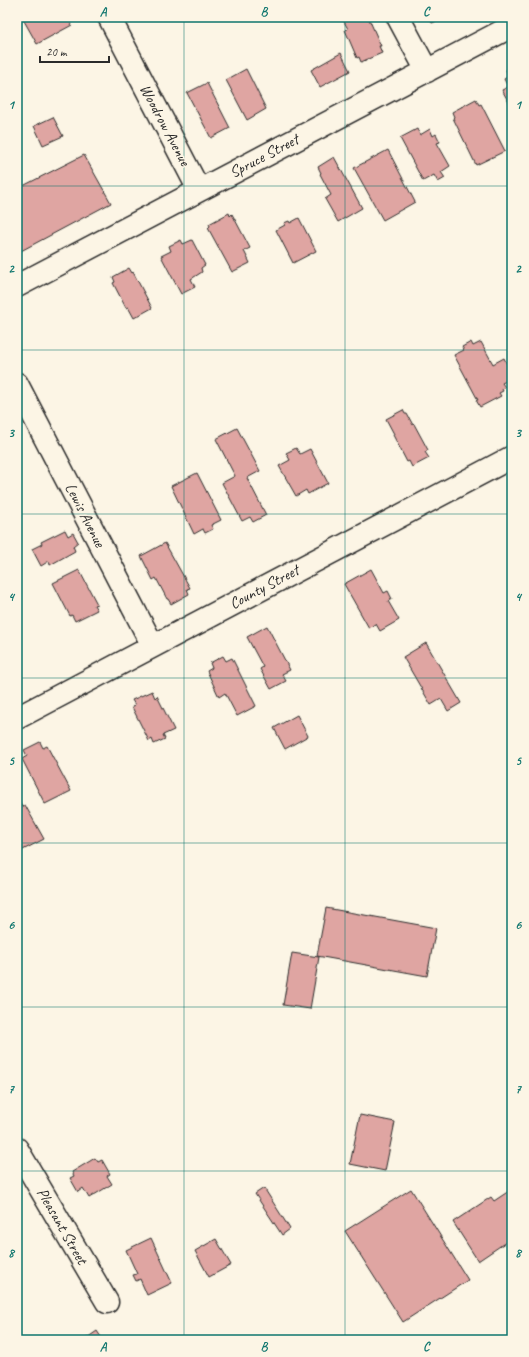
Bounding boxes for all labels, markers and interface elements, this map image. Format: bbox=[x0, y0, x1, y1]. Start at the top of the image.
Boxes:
text: A bbox=[100, 4, 108, 20]
text: B bbox=[261, 4, 269, 20]
text: C bbox=[423, 4, 431, 20]
scale bar bbox=[40, 38, 109, 64]
text: 20 m bbox=[46, 44, 68, 60]
street label: Woodrow Avenue bbox=[135, 81, 196, 171]
text: 1 bbox=[8, 97, 16, 113]
text: 1 bbox=[515, 97, 523, 113]
street label: Spruce Street bbox=[226, 128, 304, 183]
text: 2 bbox=[8, 261, 15, 277]
text: 2 bbox=[515, 261, 522, 277]
text: 3 bbox=[8, 425, 15, 441]
text: 3 bbox=[515, 425, 522, 441]
street label: Lewis Avenue bbox=[60, 480, 110, 552]
street label: County Street bbox=[226, 559, 305, 614]
text: 4 bbox=[8, 589, 16, 605]
text: 4 bbox=[515, 589, 523, 605]
text: 5 bbox=[8, 753, 15, 769]
text: 5 bbox=[515, 753, 522, 769]
text: 6 bbox=[8, 917, 15, 933]
text: 6 bbox=[515, 917, 522, 933]
text: 7 bbox=[8, 1081, 15, 1097]
text: 7 bbox=[515, 1081, 522, 1097]
street label: Pleasant Street bbox=[32, 1184, 93, 1269]
text: 8 bbox=[8, 1245, 16, 1261]
text: 8 bbox=[515, 1245, 523, 1261]
text: A bbox=[100, 1339, 108, 1355]
text: B bbox=[261, 1339, 269, 1355]
text: C bbox=[423, 1339, 431, 1355]

